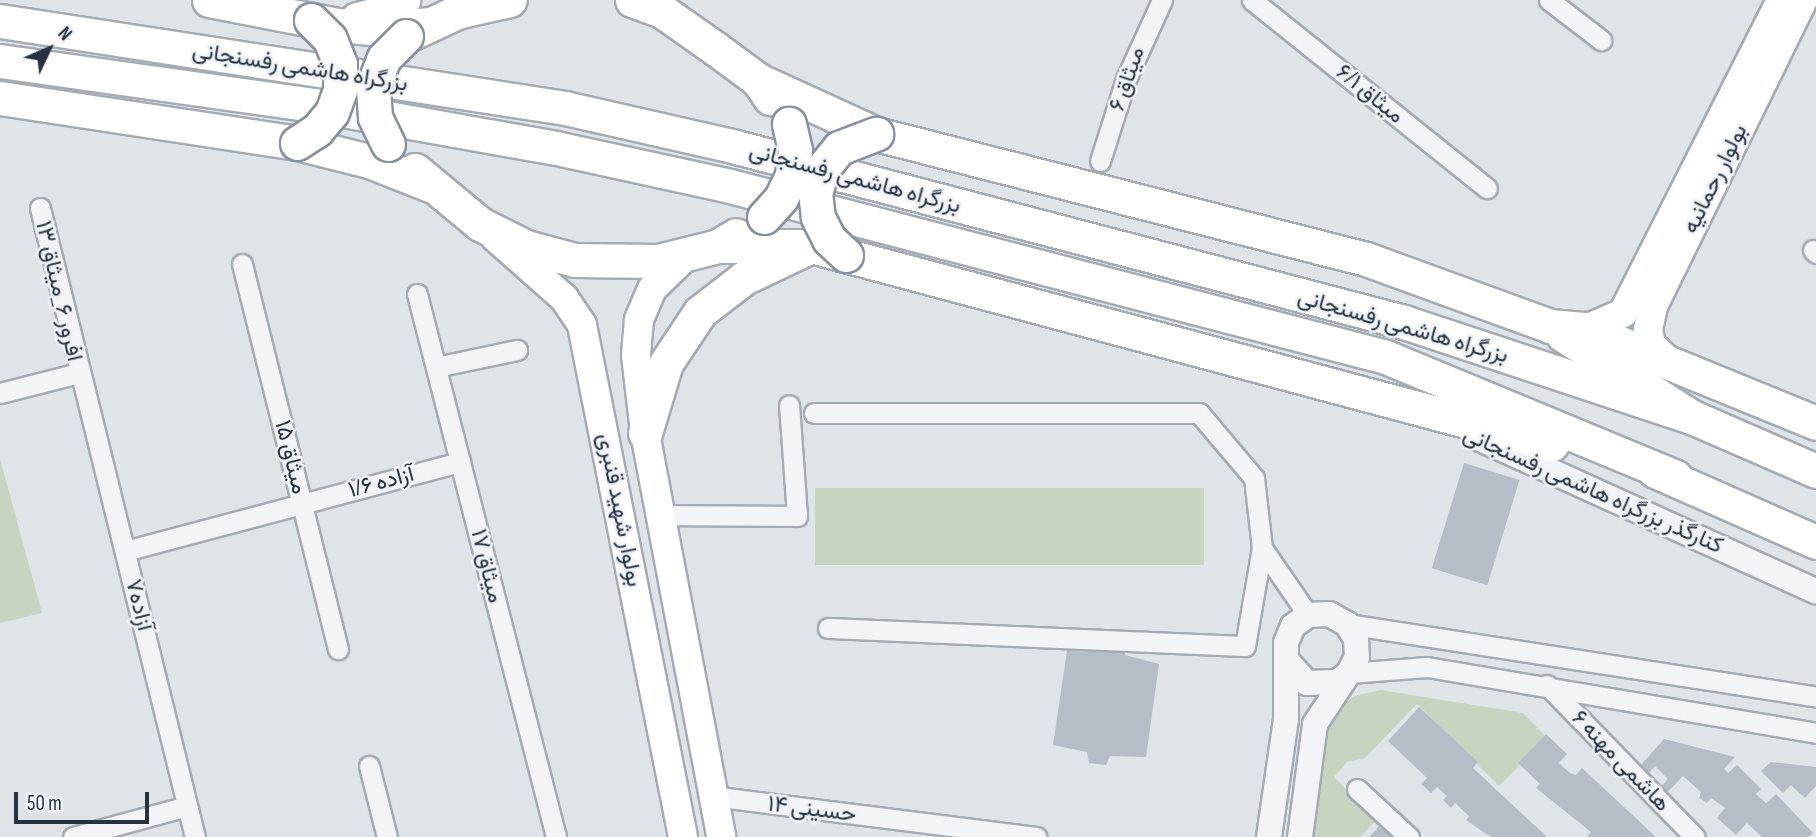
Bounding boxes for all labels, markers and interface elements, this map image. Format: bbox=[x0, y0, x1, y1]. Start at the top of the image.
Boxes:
north arrow bbox=[14, 14, 84, 84]
text: N bbox=[53, 22, 76, 46]
street label: بزرگراه هاشمی رفسنجانی bbox=[190, 36, 410, 98]
street label: میثاق ۶ bbox=[1103, 43, 1151, 115]
street label: میثاق ۶/۱ bbox=[1330, 58, 1410, 130]
street label: بولوار رحمانیه bbox=[1677, 120, 1753, 238]
street label: بزرگراه هاشمی رفسنجانی bbox=[746, 136, 964, 220]
street label: افرور ۶_میثاق ۱۳ bbox=[29, 218, 89, 364]
street label: بزرگراه هاشمی رفسنجانی bbox=[1295, 283, 1511, 369]
street label: میثاق ۱۵ bbox=[269, 417, 313, 497]
street label: کنارگذر بزرگراه هاشمی رفسنجانی bbox=[1459, 420, 1727, 560]
street label: بولوار شهید قنبری bbox=[592, 431, 648, 589]
street label: آزاده ۱/۶ bbox=[345, 460, 417, 504]
street label: میثاق ۱۷ bbox=[465, 526, 509, 606]
street label: آزاده۷ bbox=[119, 576, 159, 634]
street label: هاشمی مهنه ۶ bbox=[1566, 704, 1676, 818]
scale bar bbox=[18, 778, 152, 822]
street label: حسینی ۱۴ bbox=[766, 790, 858, 828]
text: 50 m bbox=[27, 791, 62, 816]

